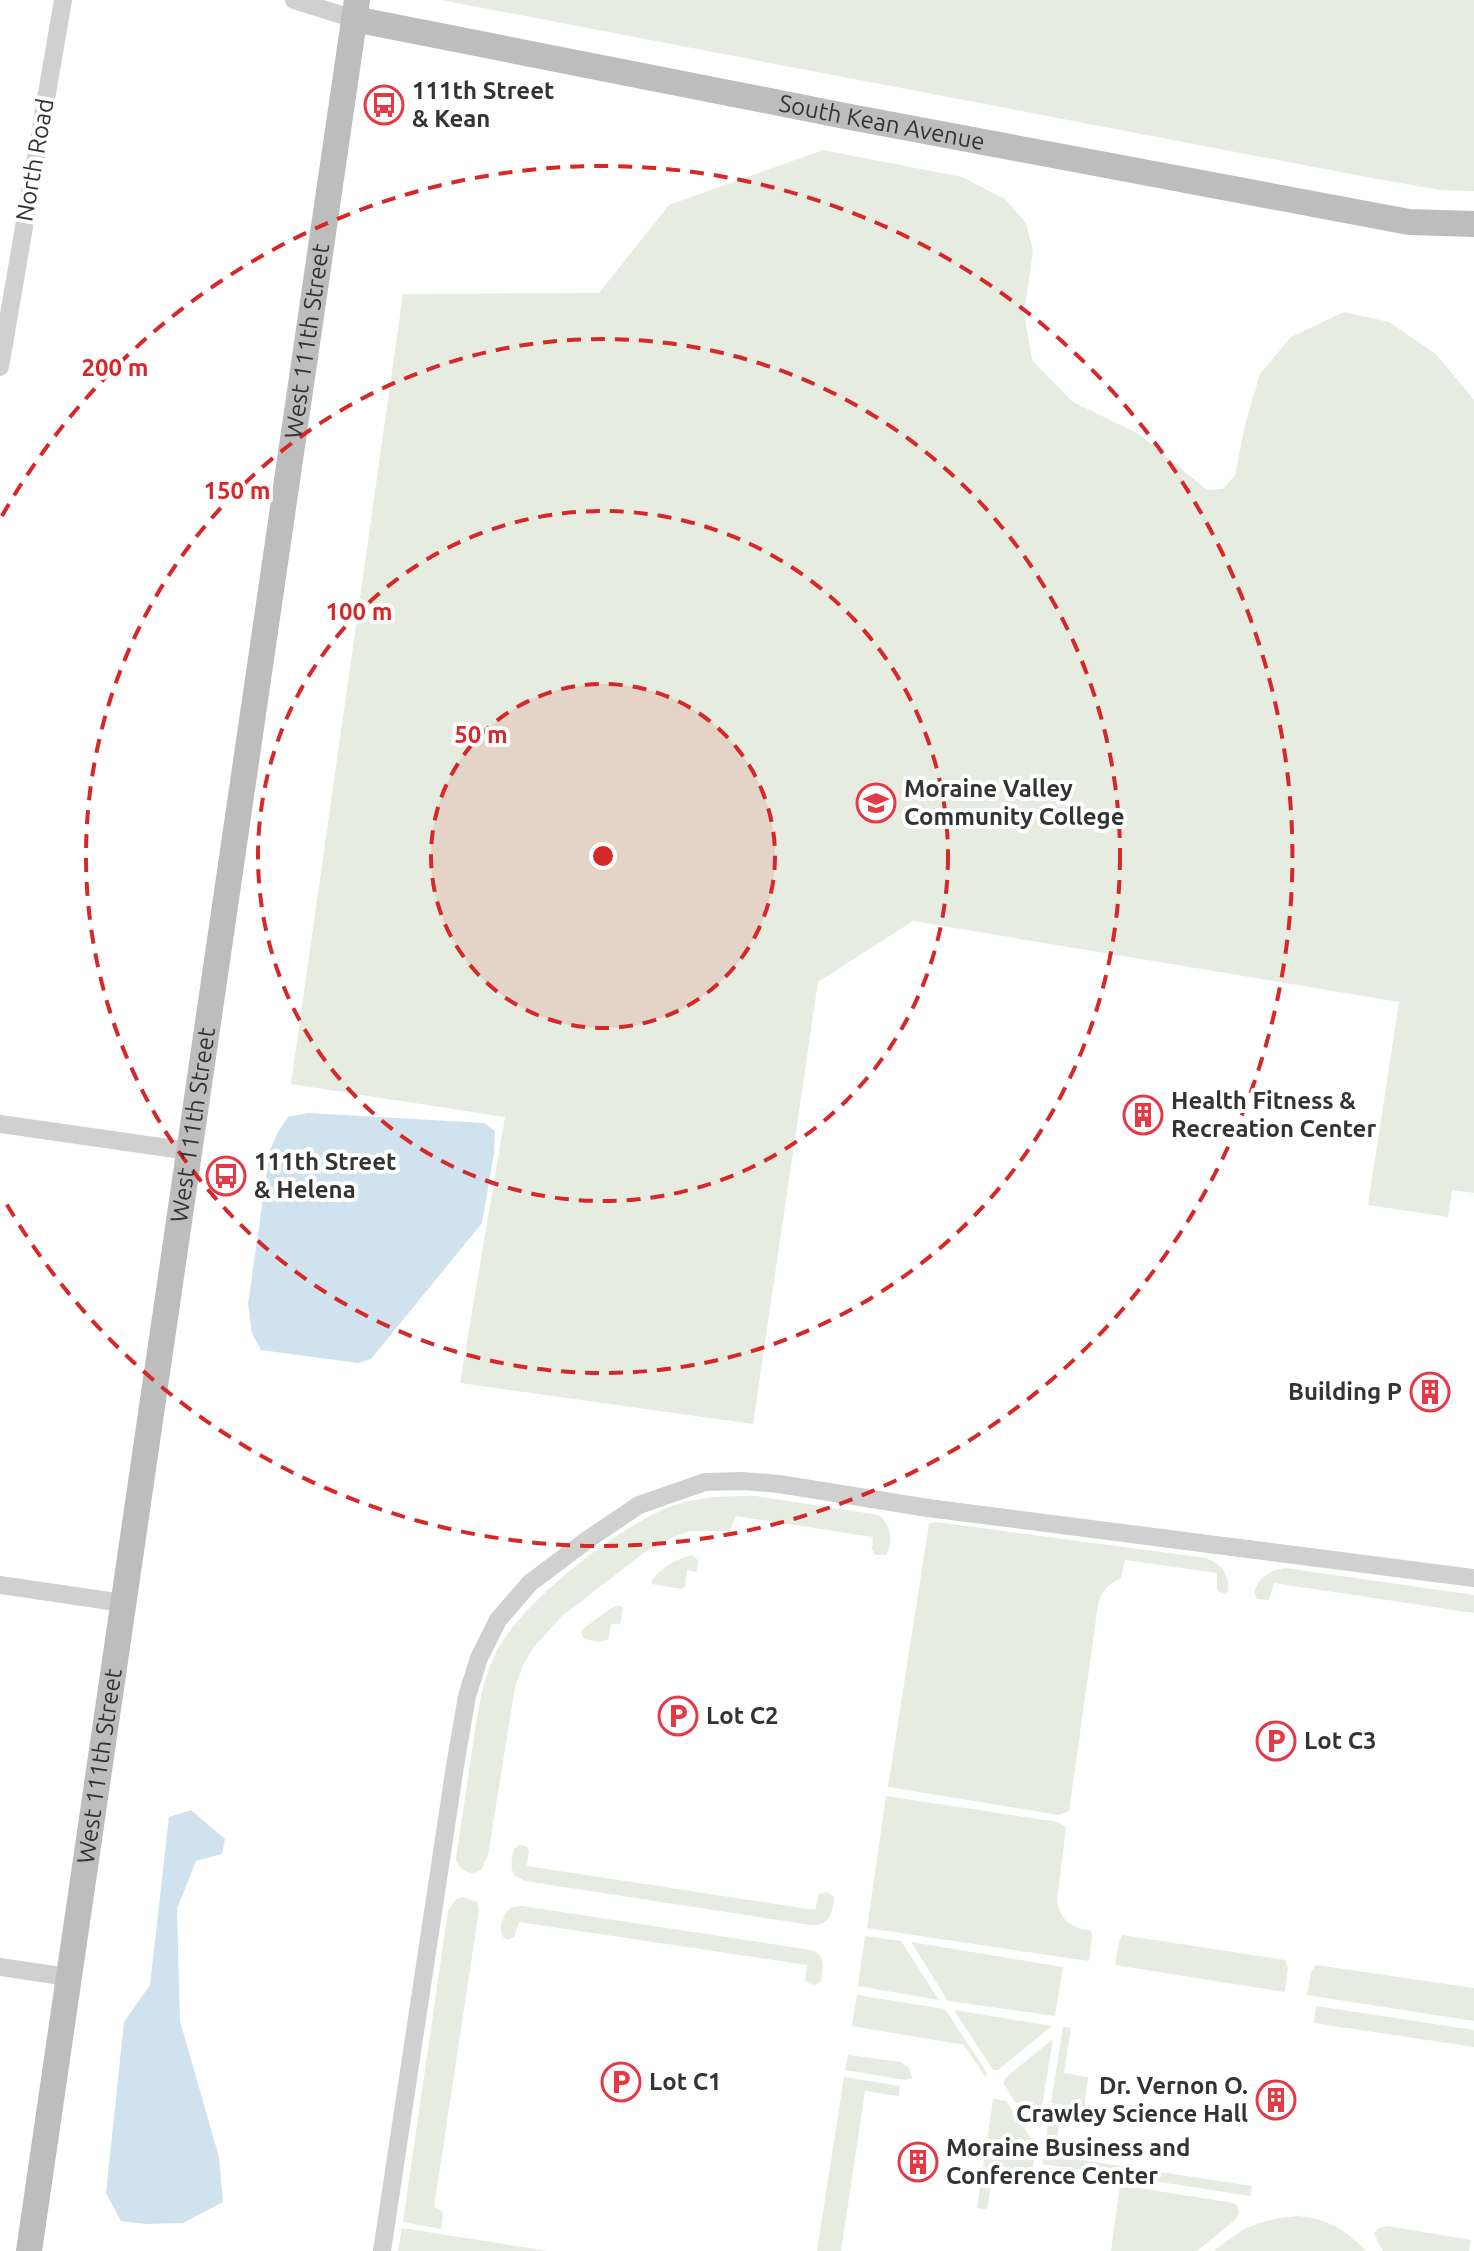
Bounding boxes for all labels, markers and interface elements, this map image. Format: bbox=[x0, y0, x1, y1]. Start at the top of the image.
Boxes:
place label: 111th Street & Kean bbox=[412, 77, 554, 132]
bus stop icon: 111th Street & Kean bbox=[363, 84, 405, 126]
street label: South Kean Avenue bbox=[777, 89, 987, 155]
street label: North Road bbox=[10, 96, 59, 223]
street label: West 111th Street bbox=[279, 241, 334, 440]
text: 200 m bbox=[82, 354, 148, 381]
text: 150 m bbox=[204, 477, 270, 504]
text: 100 m bbox=[326, 598, 392, 625]
text: 50 m bbox=[454, 721, 508, 748]
place label: Moraine Valley Community College bbox=[904, 775, 1125, 830]
school or university icon: Moraine Valley Community College bbox=[855, 782, 897, 824]
centre of rings bbox=[589, 842, 617, 870]
street label: West 111th Street bbox=[165, 1025, 220, 1224]
place label: Health Fitness & Recreation Center bbox=[1171, 1087, 1376, 1142]
building icon: Health Fitness & Recreation Center bbox=[1122, 1094, 1164, 1136]
place label: 111th Street & Helena bbox=[254, 1148, 396, 1203]
bus stop icon: 111th Street & Helena bbox=[205, 1155, 247, 1197]
building icon: Building P bbox=[1409, 1371, 1451, 1413]
place label: Building P bbox=[1288, 1378, 1402, 1405]
street label: West 111th Street bbox=[72, 1666, 127, 1865]
parking icon: Lot C2 bbox=[657, 1695, 699, 1737]
place label: Lot C2 bbox=[706, 1702, 779, 1729]
parking icon: Lot C3 bbox=[1255, 1720, 1297, 1762]
place label: Lot C3 bbox=[1304, 1727, 1377, 1754]
parking icon: Lot C1 bbox=[600, 2061, 642, 2103]
place label: Lot C1 bbox=[649, 2068, 722, 2095]
place label: Dr. Vernon O. Crawley Science Hall bbox=[1016, 2072, 1248, 2127]
building icon: Dr. Vernon O. Crawley Science Hall bbox=[1255, 2079, 1297, 2121]
place label: Moraine Business and Conference Center bbox=[946, 2134, 1190, 2189]
building icon: Moraine Business and Conference Center bbox=[897, 2141, 939, 2183]

